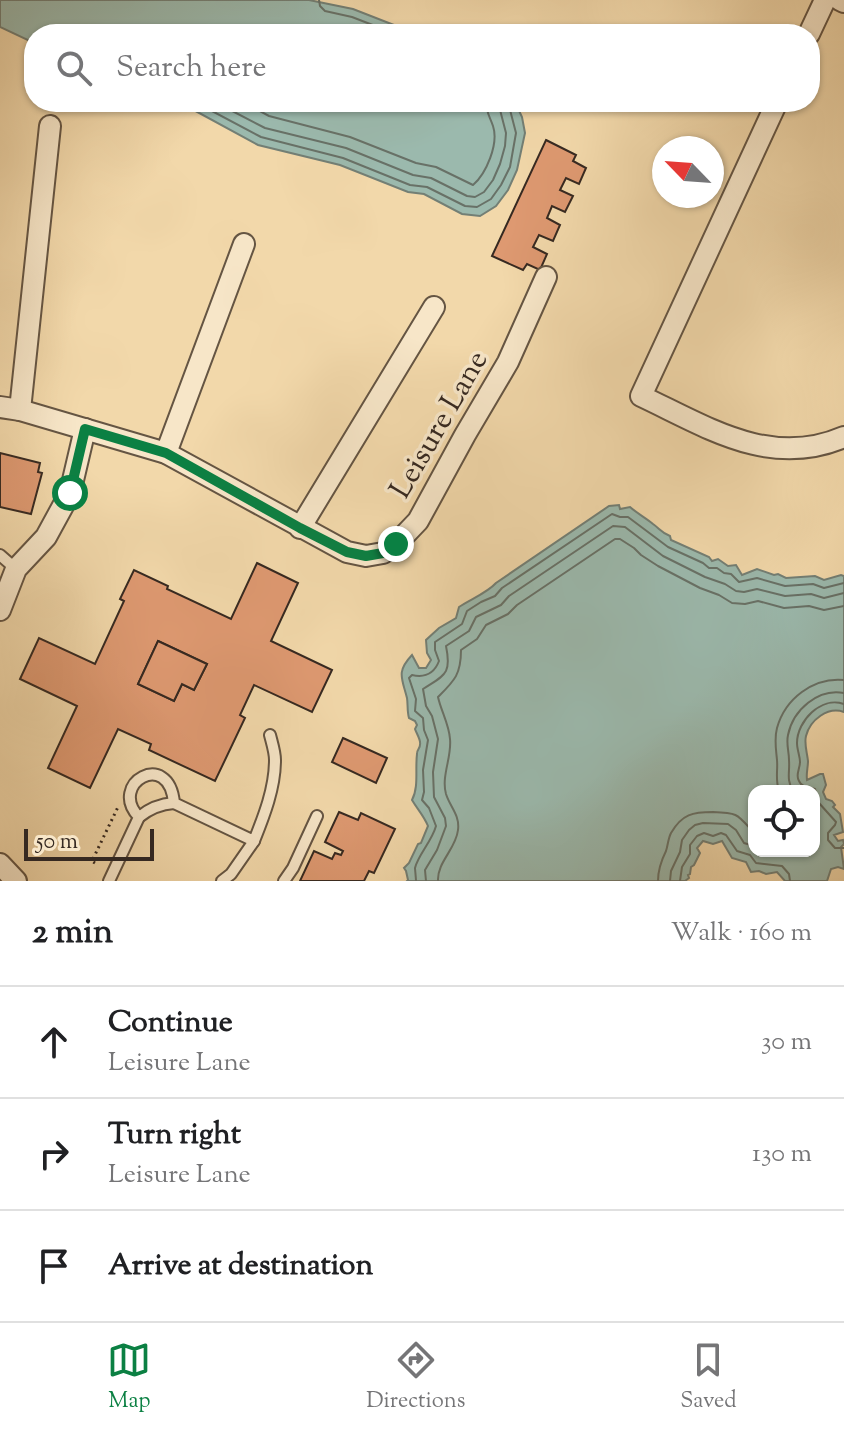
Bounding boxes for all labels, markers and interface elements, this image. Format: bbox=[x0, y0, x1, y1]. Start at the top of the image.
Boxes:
search box bbox=[24, 24, 820, 112]
icon: search bbox=[52, 46, 96, 90]
text: Search here bbox=[116, 47, 266, 90]
north arrow bbox=[652, 136, 724, 208]
street label: Leisure Lane bbox=[380, 343, 500, 507]
route start bbox=[52, 475, 88, 511]
route end bbox=[378, 526, 414, 562]
map controls bbox=[748, 785, 820, 857]
button: locate bbox=[748, 785, 820, 857]
scale bar bbox=[24, 825, 154, 861]
text: 50 m bbox=[36, 827, 78, 859]
text: 2 min bbox=[32, 909, 113, 958]
text: Walk · 160 m bbox=[671, 915, 812, 952]
text: Continue bbox=[108, 1002, 233, 1045]
icon: ahead bbox=[32, 1020, 76, 1064]
text: 30 m bbox=[761, 1024, 812, 1061]
text: Leisure Lane bbox=[108, 1045, 251, 1082]
text: Turn right bbox=[108, 1114, 241, 1157]
icon: right bbox=[32, 1132, 76, 1176]
text: 130 m bbox=[752, 1136, 812, 1173]
text: Leisure Lane bbox=[108, 1157, 251, 1194]
icon: arrive bbox=[32, 1244, 76, 1288]
text: Arrive at destination bbox=[108, 1245, 373, 1288]
tab: Map bbox=[107, 1338, 151, 1418]
tab: Directions bbox=[366, 1338, 465, 1418]
tab: Saved bbox=[680, 1338, 737, 1418]

